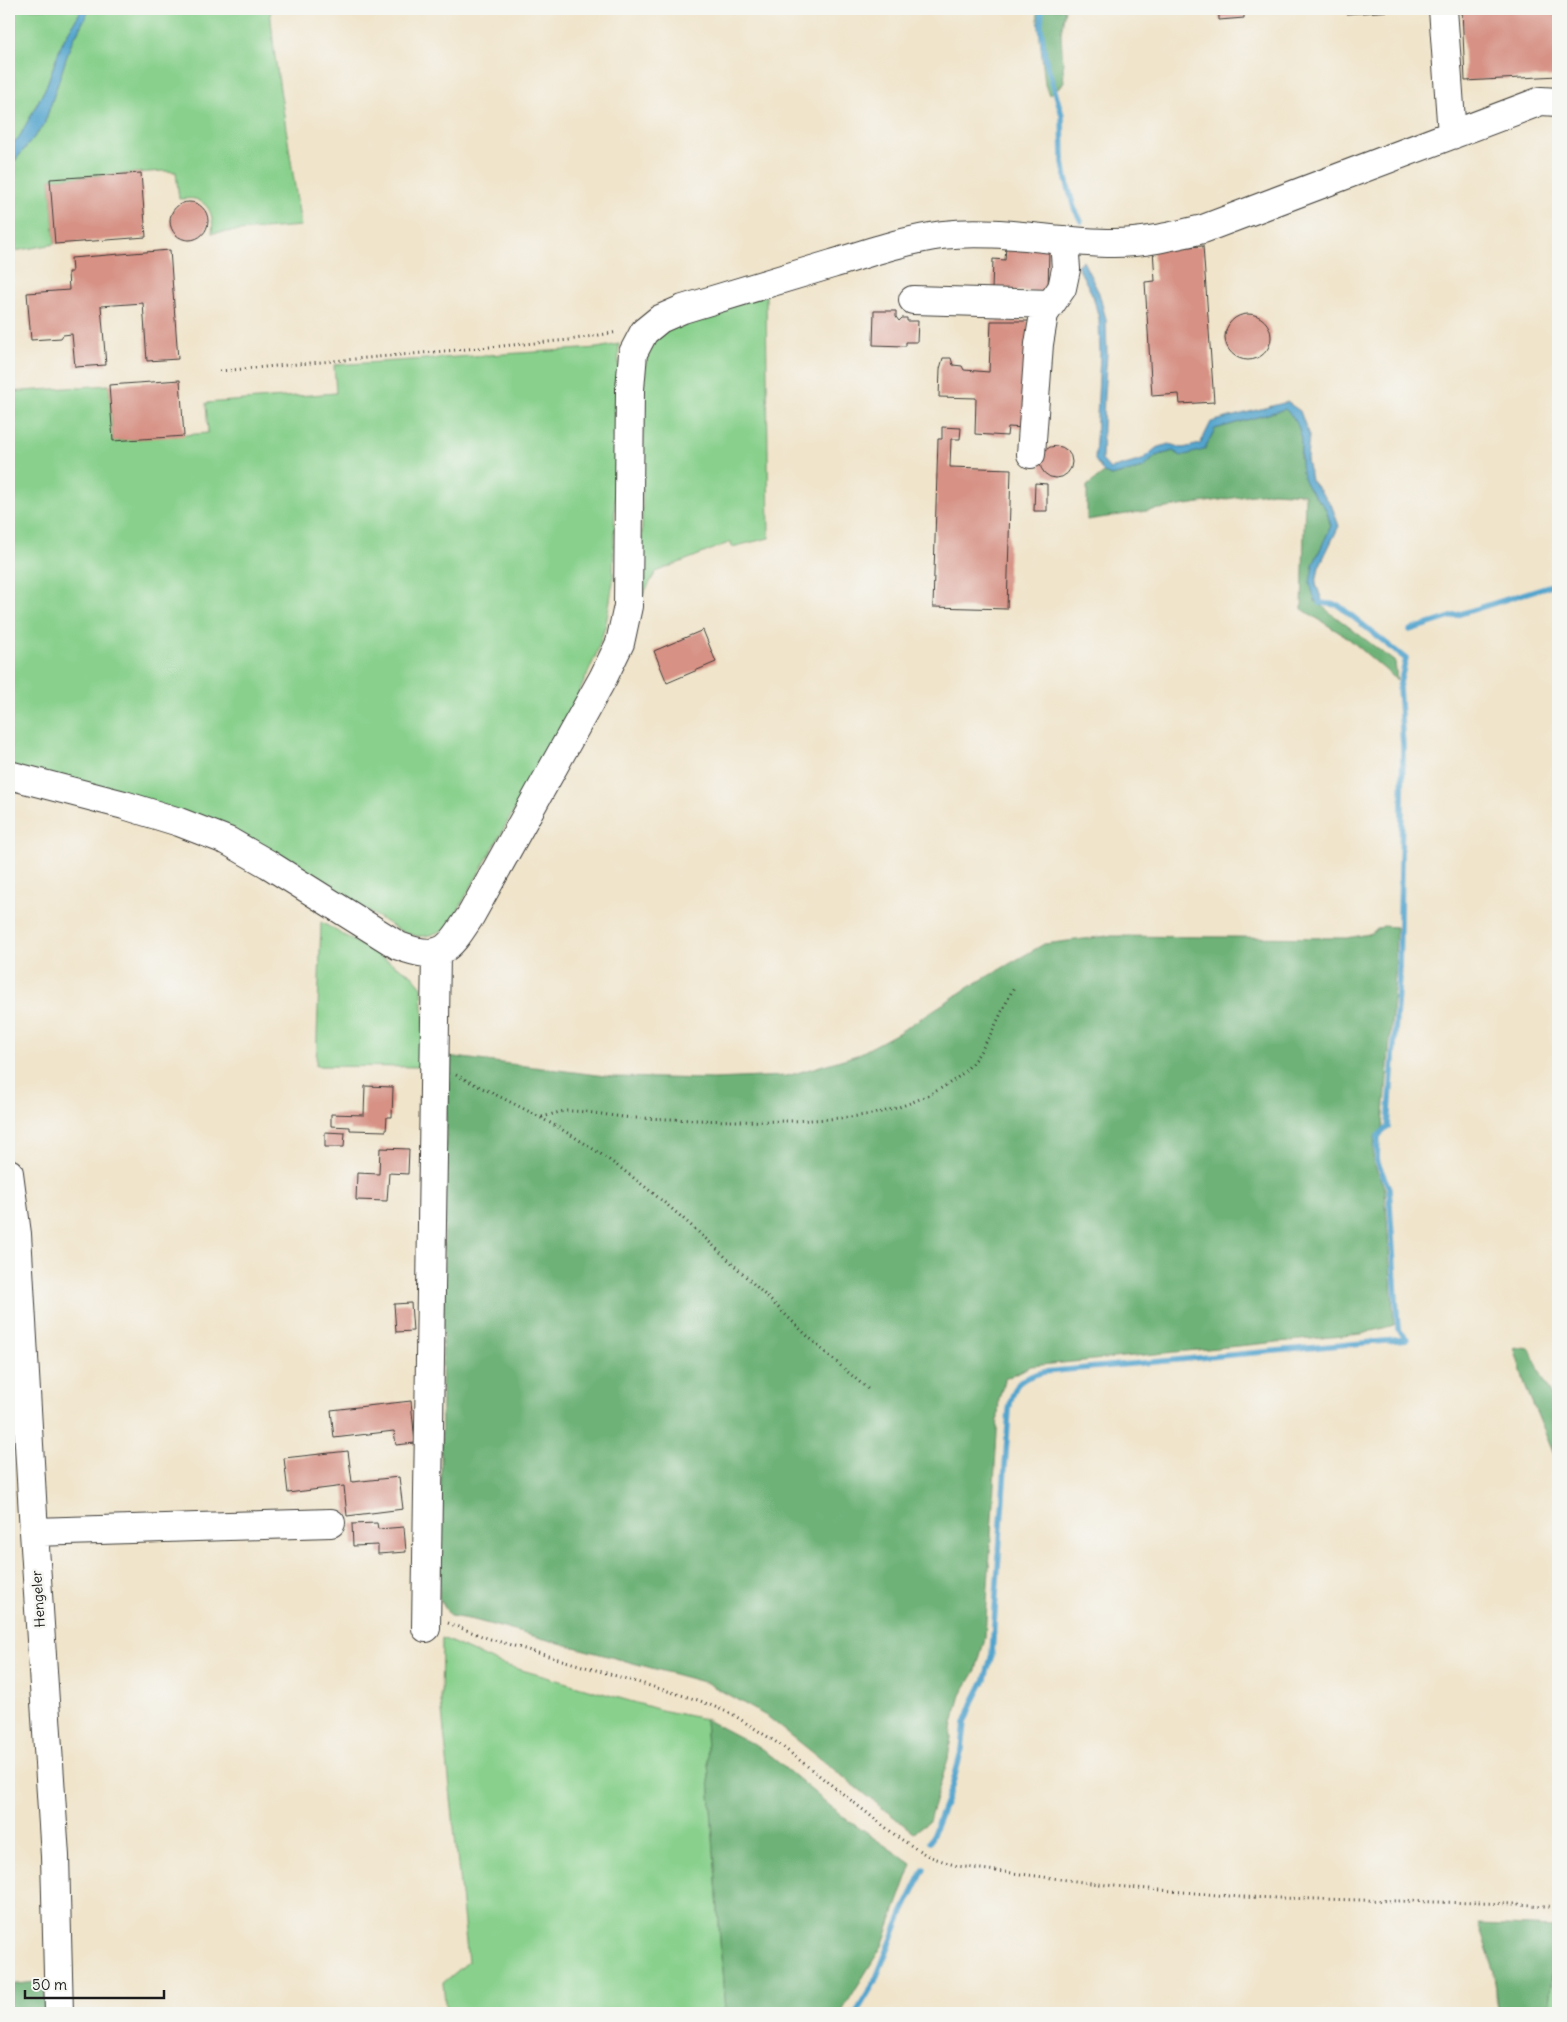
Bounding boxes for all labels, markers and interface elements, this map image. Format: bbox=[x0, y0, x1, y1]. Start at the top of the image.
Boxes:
street label: Hengeler bbox=[27, 1569, 49, 1628]
scale bar bbox=[25, 1967, 164, 1999]
text: 50 m bbox=[32, 1975, 67, 1994]

